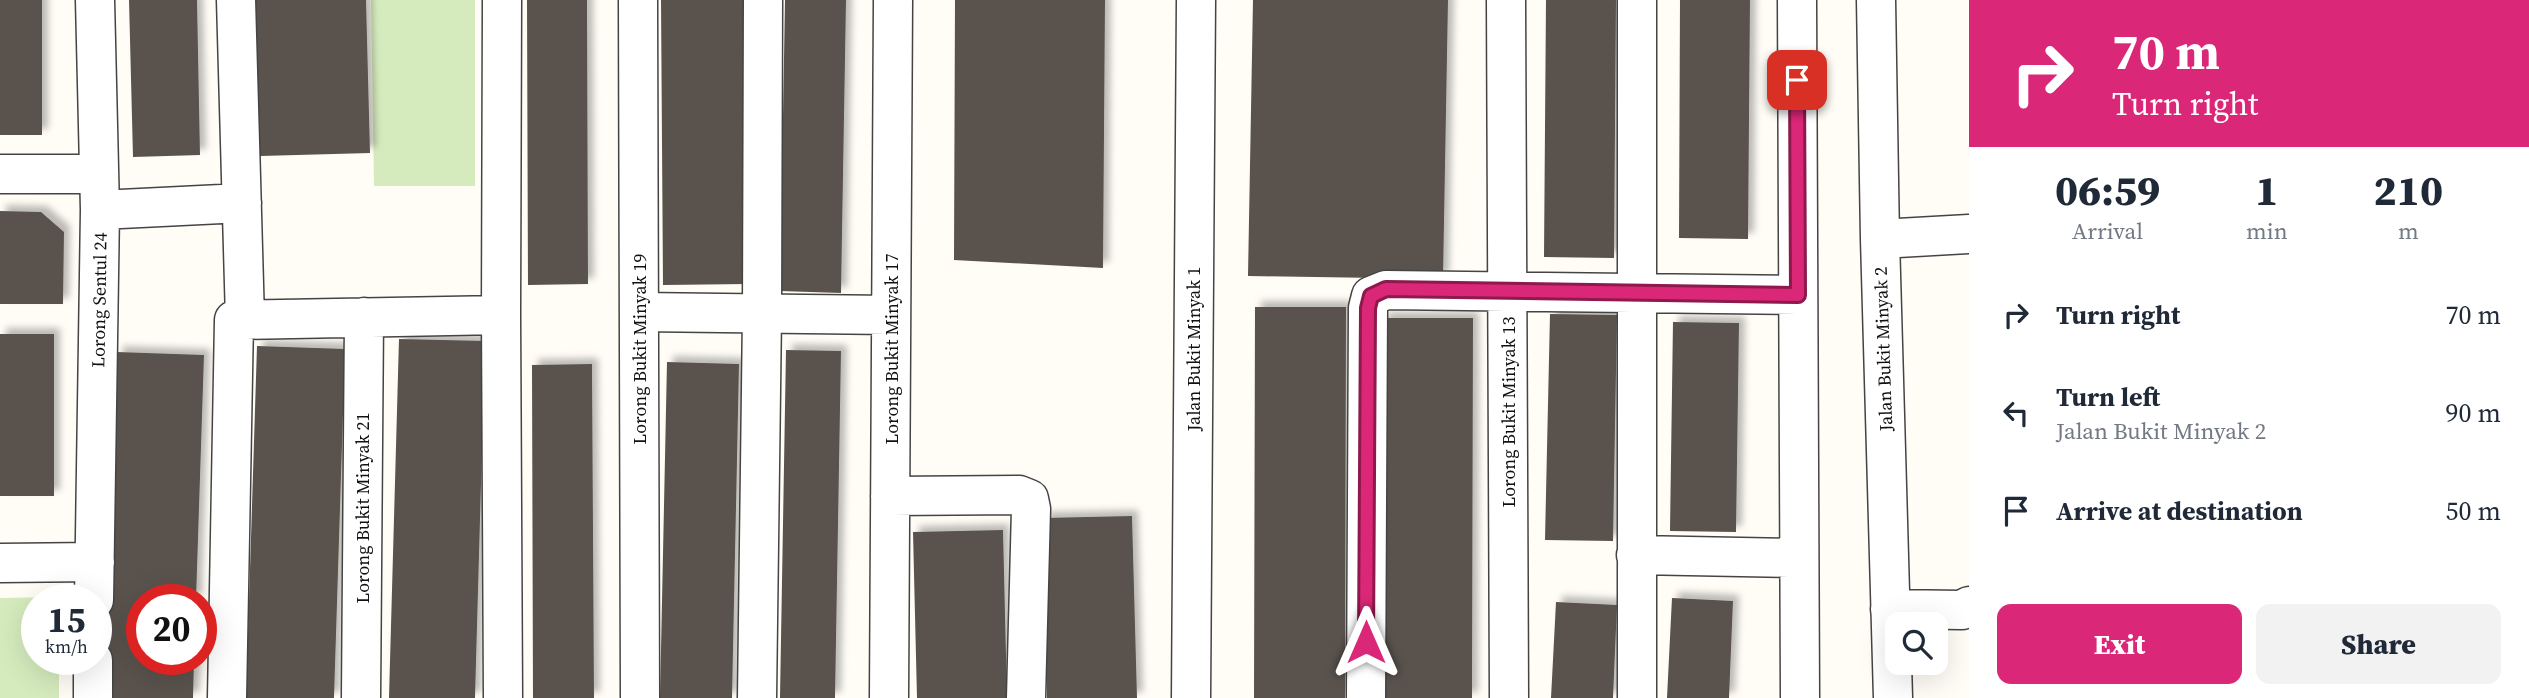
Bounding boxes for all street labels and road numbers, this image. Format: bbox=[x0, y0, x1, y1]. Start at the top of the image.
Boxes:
street label: Lorong Sentul 24 bbox=[85, 232, 113, 368]
street label: Lorong Bukit Minyak 19 bbox=[627, 253, 652, 445]
street label: Lorong Bukit Minyak 17 bbox=[879, 253, 904, 445]
street label: Jalan Bukit Minyak 2 bbox=[1868, 266, 1898, 433]
street label: Jalan Bukit Minyak 1 bbox=[1181, 267, 1206, 432]
street label: Lorong Bukit Minyak 13 bbox=[1496, 316, 1521, 508]
street label: Lorong Bukit Minyak 21 bbox=[350, 412, 375, 604]

